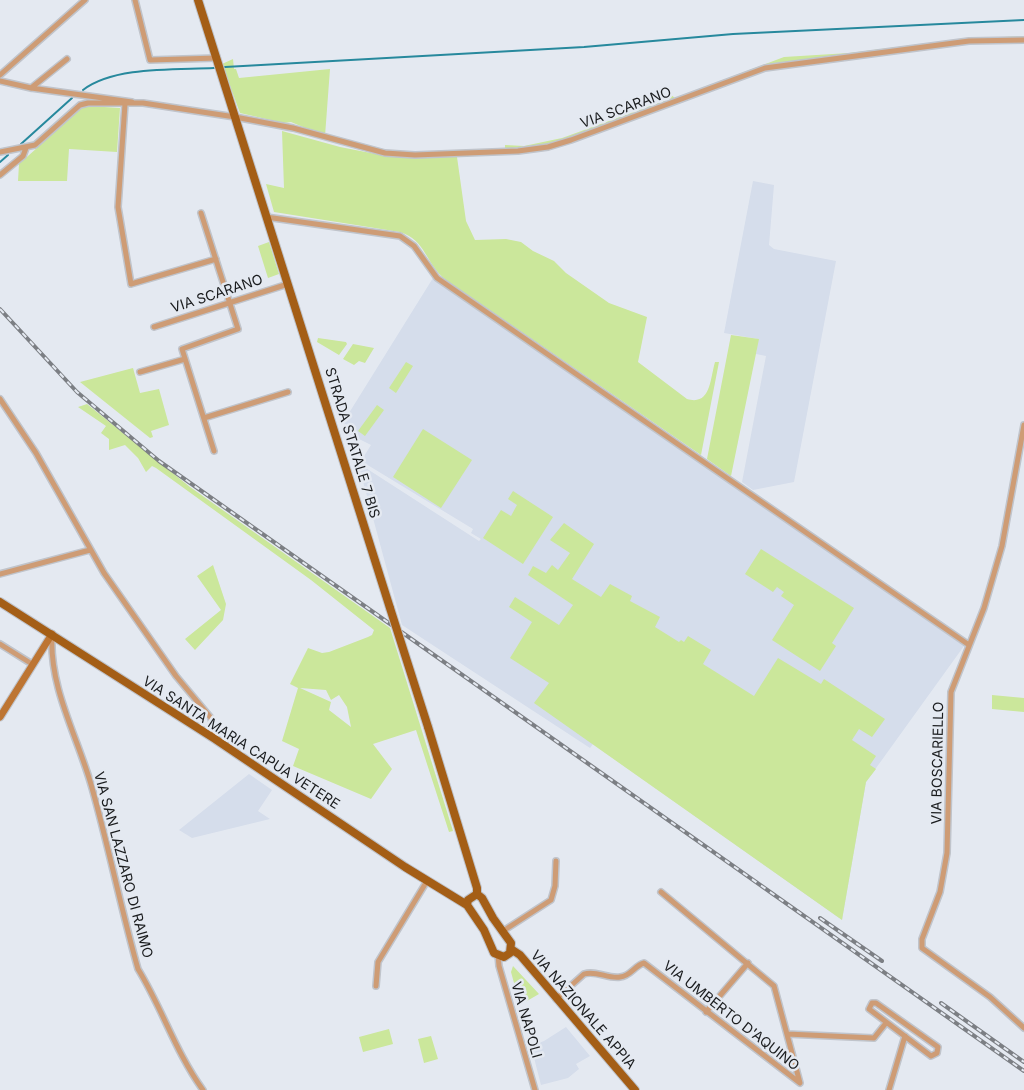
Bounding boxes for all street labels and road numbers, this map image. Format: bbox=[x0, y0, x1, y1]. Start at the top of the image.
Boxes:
street label: VIA SCARANO bbox=[578, 84, 674, 132]
street label: VIA SCARANO bbox=[169, 271, 265, 317]
street label: STRADA STATALE 7 BIS bbox=[321, 366, 383, 520]
street label: VIA SANTA MARIA CAPUA VETERE bbox=[139, 673, 343, 813]
street label: VIA BOSCARIELLO bbox=[929, 701, 947, 825]
street label: VIA SAN LAZZARO DI RAIMO bbox=[90, 770, 156, 960]
street label: VIA NAZIONALE APPIA bbox=[527, 947, 639, 1073]
street label: VIA UMBERTO D'AQUINO bbox=[659, 958, 803, 1074]
street label: VIA NAPOLI bbox=[507, 980, 545, 1060]

